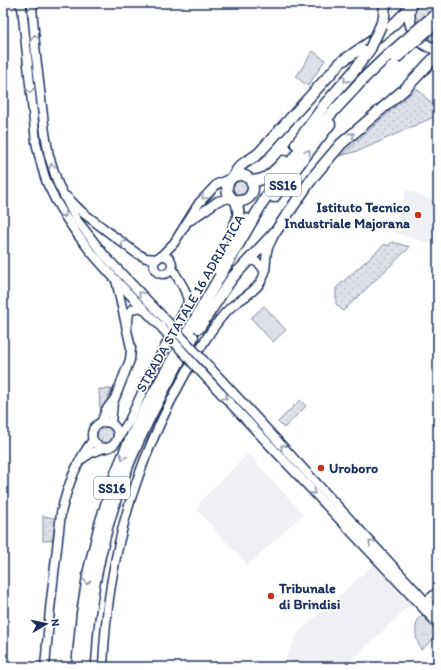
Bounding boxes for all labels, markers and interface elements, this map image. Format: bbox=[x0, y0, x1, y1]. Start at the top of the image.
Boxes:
one-way arrow bbox=[30, 34, 39, 40]
one-way arrow bbox=[343, 75, 351, 83]
one-way arrow bbox=[26, 88, 35, 94]
one-way arrow bbox=[347, 132, 354, 139]
one-way arrow bbox=[303, 150, 310, 157]
one-way arrow bbox=[48, 162, 57, 169]
road number: SS16 bbox=[265, 174, 301, 196]
one-way arrow bbox=[202, 192, 209, 200]
place label: Istituto Tecnico Industriale Majorana bbox=[284, 199, 410, 232]
marker: Istituto Tecnico Industriale Majorana bbox=[413, 210, 423, 220]
one-way arrow bbox=[59, 211, 66, 218]
street label: STRADA STATALE 16 ADRIATICA bbox=[132, 211, 248, 395]
one-way arrow bbox=[120, 241, 127, 248]
one-way arrow bbox=[138, 291, 146, 299]
one-way arrow bbox=[220, 392, 228, 400]
one-way arrow bbox=[280, 444, 287, 452]
one-way arrow bbox=[119, 454, 127, 461]
place label: Uroboro bbox=[329, 460, 378, 477]
marker: Uroboro bbox=[316, 463, 326, 473]
road number: SS16 bbox=[94, 477, 130, 499]
one-way arrow bbox=[308, 488, 315, 495]
one-way arrow bbox=[368, 540, 376, 548]
one-way arrow bbox=[83, 579, 92, 585]
place label: Tribunale di Brindisi bbox=[278, 580, 340, 613]
marker: Tribunale di Brindisi bbox=[266, 591, 276, 601]
north arrow bbox=[26, 604, 66, 644]
text: N bbox=[48, 618, 62, 627]

